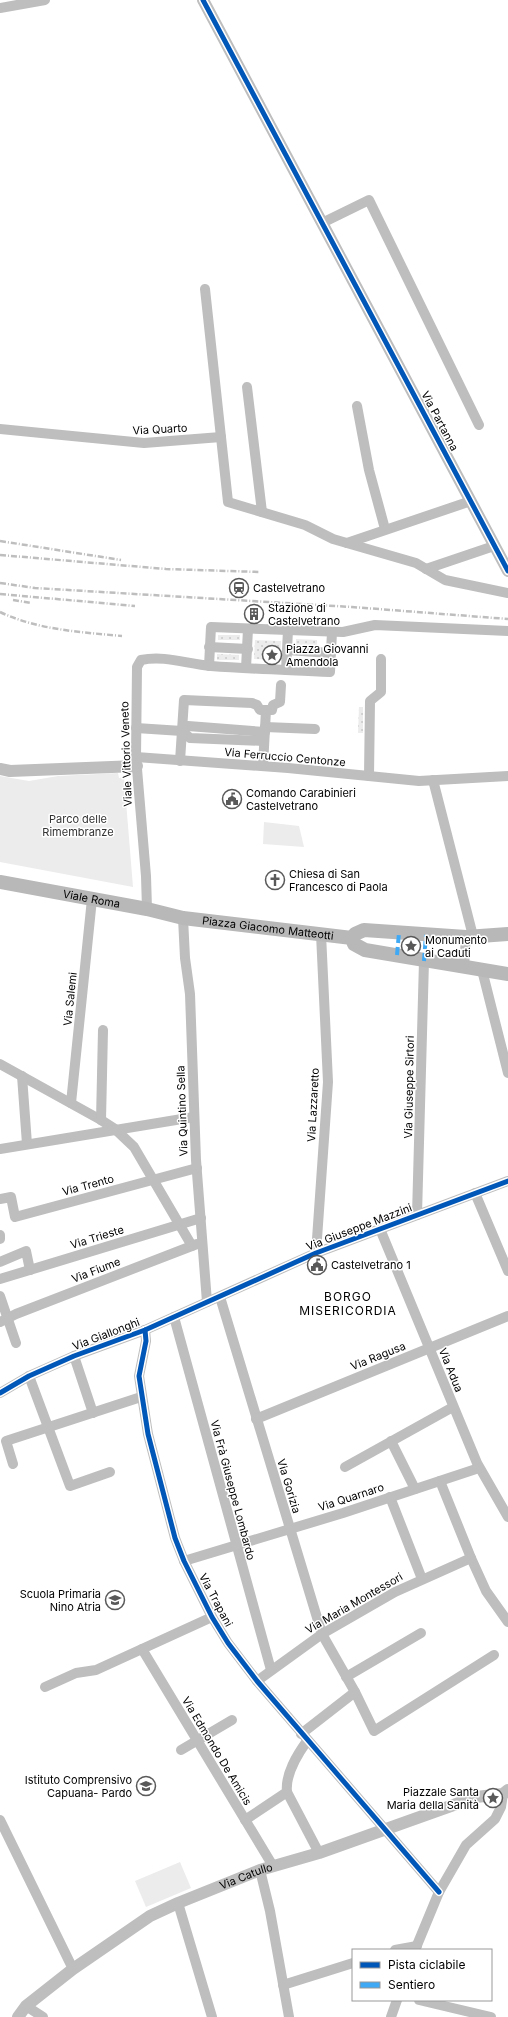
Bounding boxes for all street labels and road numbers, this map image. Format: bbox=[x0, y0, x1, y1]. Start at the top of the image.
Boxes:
street label: Via Partanna bbox=[418, 389, 462, 453]
street label: Via Quarto bbox=[132, 421, 188, 437]
street label: Viale Vittorio Veneto bbox=[117, 701, 135, 807]
street label: Via Ferruccio Centonze bbox=[224, 745, 346, 769]
street label: Viale Roma bbox=[62, 887, 121, 911]
street label: Piazza Giacomo Matteotti bbox=[201, 913, 334, 943]
street label: Via Salemi bbox=[60, 971, 80, 1027]
street label: Via Giuseppe Sirtori bbox=[401, 1035, 417, 1139]
street label: Via Quintino Sella bbox=[173, 1065, 191, 1157]
street label: Via Lazzaretto bbox=[304, 1067, 322, 1142]
street label: Via Trento bbox=[61, 1171, 116, 1199]
street label: Via Giuseppe Mazzini bbox=[304, 1200, 414, 1254]
street label: Via Trieste bbox=[69, 1222, 125, 1252]
street label: Via Fiume bbox=[70, 1254, 122, 1286]
street label: Via Giallonghi bbox=[70, 1315, 142, 1353]
street label: Via Ragusa bbox=[349, 1339, 407, 1373]
street label: Via Adua bbox=[436, 1346, 466, 1394]
street label: Via Frà Giuseppe Lombardo bbox=[208, 1418, 259, 1562]
street label: Via Gorizia bbox=[274, 1457, 304, 1515]
street label: Via Quarnaro bbox=[316, 1480, 386, 1514]
street label: Via Maria Montessori bbox=[303, 1569, 405, 1637]
street label: Via Trapani bbox=[196, 1571, 236, 1629]
street label: Via Edmondo De Amicis bbox=[179, 1694, 255, 1808]
street label: Via Catullo bbox=[217, 1860, 275, 1893]

